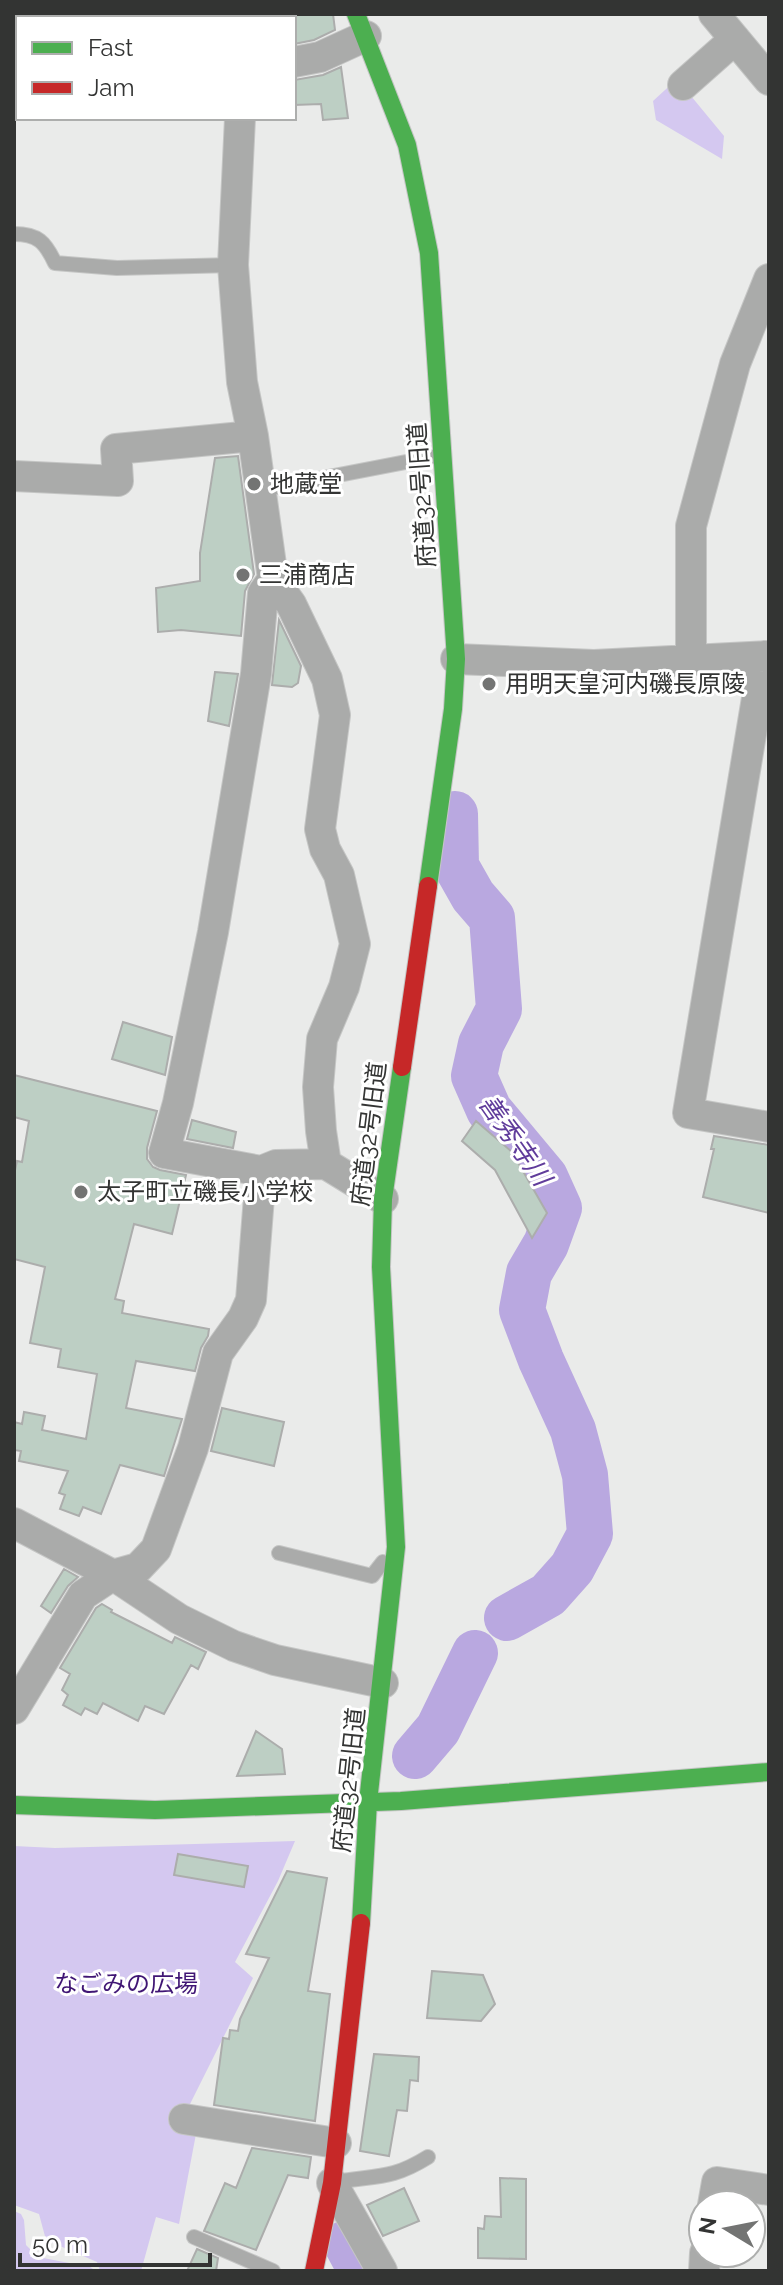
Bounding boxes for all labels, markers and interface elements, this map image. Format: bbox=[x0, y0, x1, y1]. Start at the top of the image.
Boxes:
legend bbox=[16, 16, 296, 120]
text: Fast bbox=[88, 33, 133, 62]
text: Jam bbox=[88, 73, 134, 102]
street label: 府道32号旧道 bbox=[402, 422, 441, 569]
place label: 地蔵堂 bbox=[270, 469, 342, 498]
marker: 地蔵堂 bbox=[245, 475, 263, 493]
place label: 三浦商店 bbox=[259, 560, 355, 589]
marker: 三浦商店 bbox=[234, 566, 252, 584]
place label: 用明天皇河内磯長原陵 bbox=[505, 669, 745, 698]
marker: 用明天皇河内磯長原陵 bbox=[480, 675, 498, 693]
street label: 府道32号旧道 bbox=[345, 1060, 392, 1208]
water label: 善秀寺川 bbox=[473, 1089, 559, 1194]
place label: 太子町立磯長小学校 bbox=[97, 1177, 313, 1206]
marker: 太子町立磯長小学校 bbox=[72, 1183, 90, 1201]
street label: 府道32号旧道 bbox=[326, 1706, 371, 1854]
park label: なごみの広場 bbox=[54, 1969, 198, 1998]
north arrow bbox=[687, 2189, 767, 2269]
text: N bbox=[693, 2215, 722, 2236]
scale bar bbox=[20, 2217, 210, 2267]
text: 50 m bbox=[32, 2230, 88, 2259]

